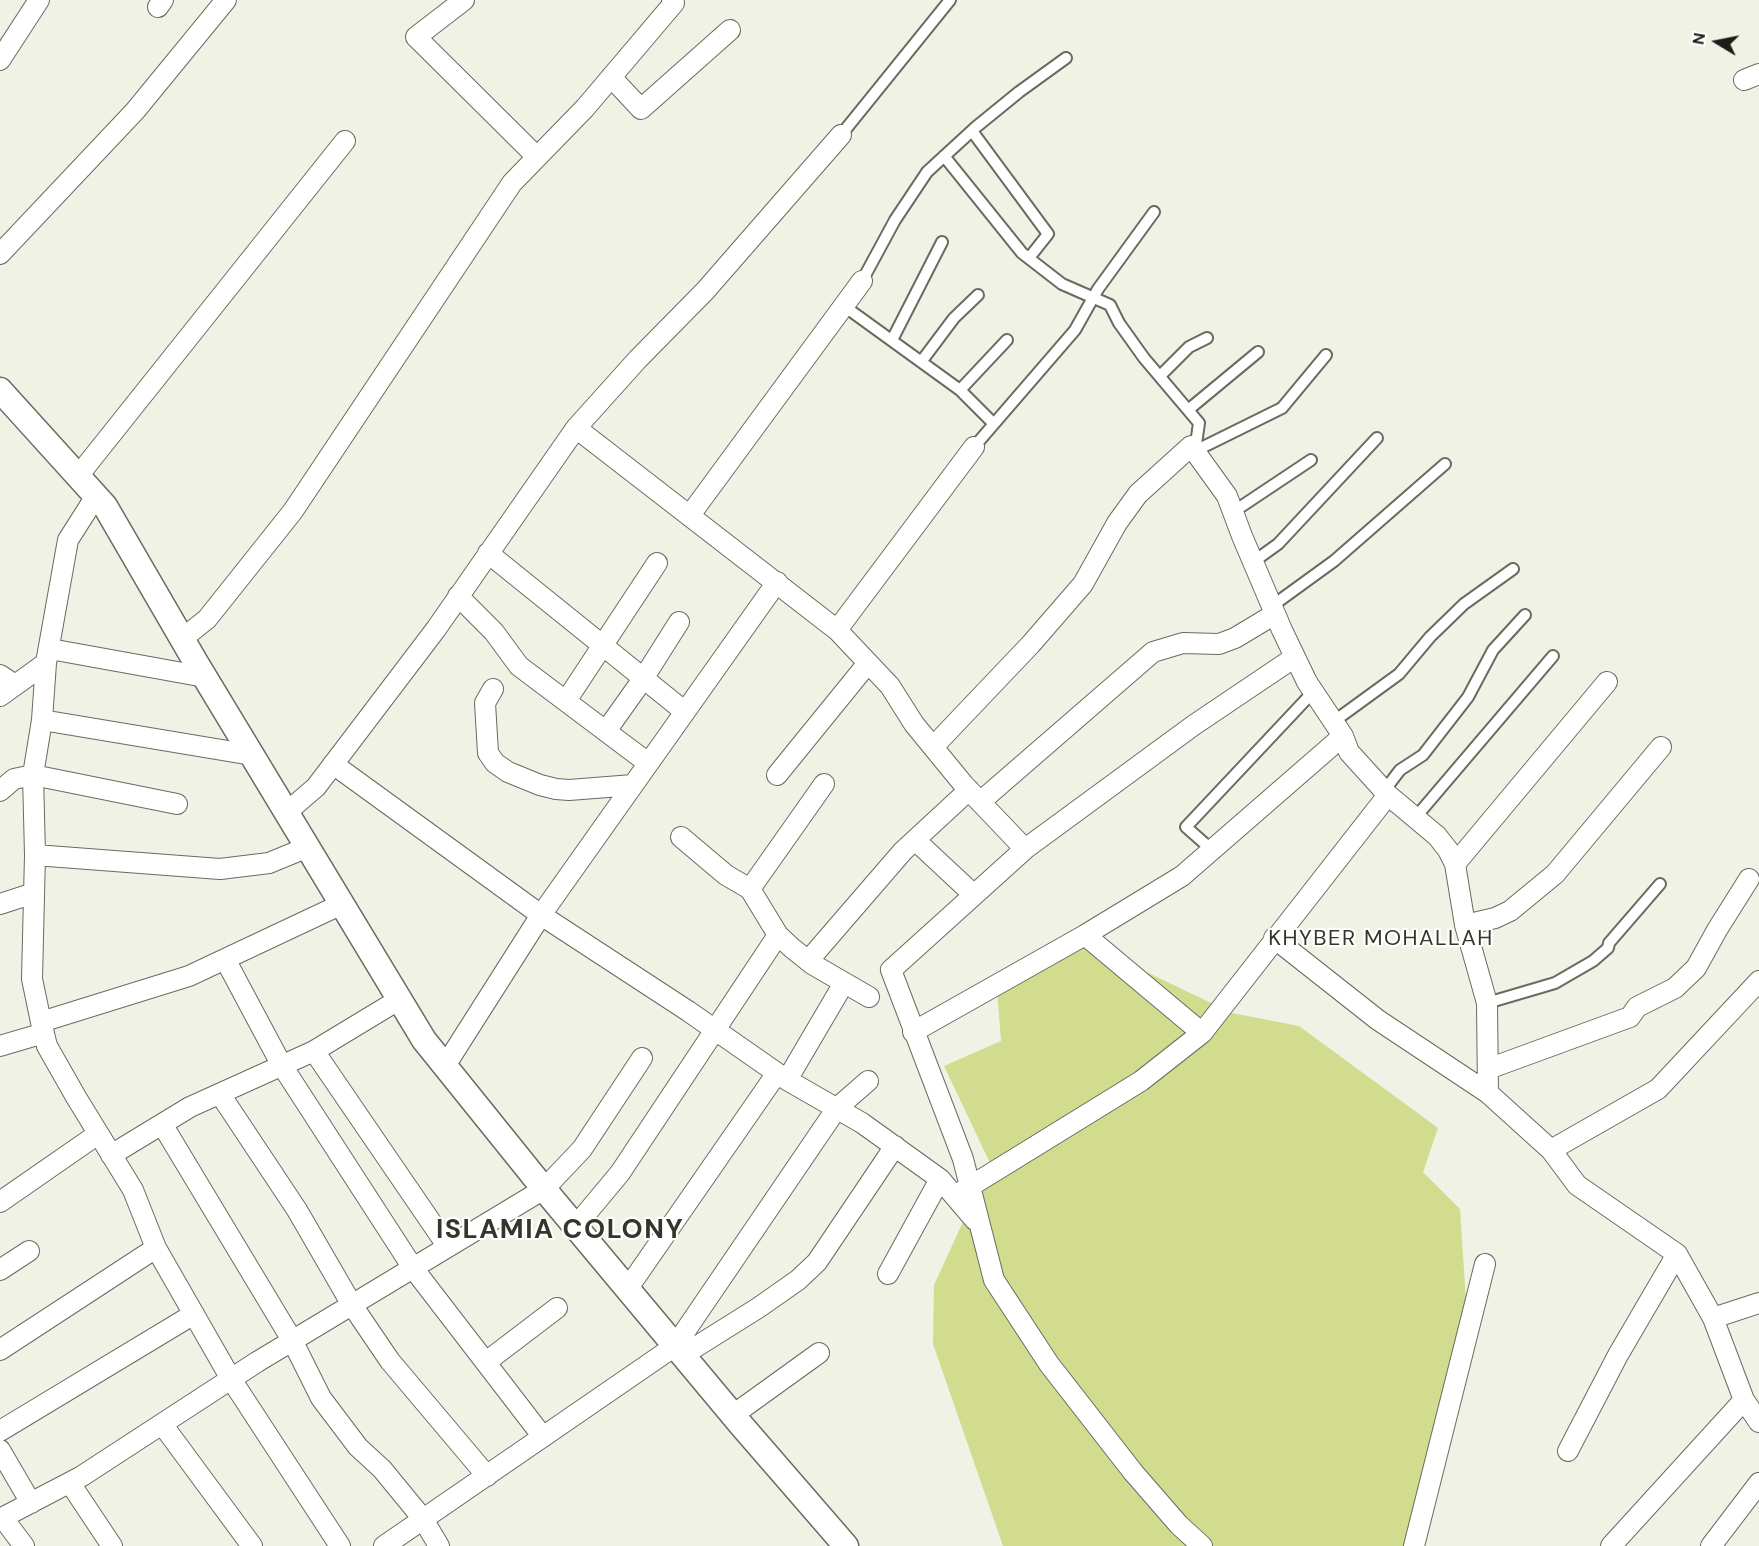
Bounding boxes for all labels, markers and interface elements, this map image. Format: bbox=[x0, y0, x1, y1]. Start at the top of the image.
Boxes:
north arrow bbox=[1687, 12, 1747, 72]
text: N bbox=[1687, 31, 1710, 46]
district label: KHYBER MOHALLAH bbox=[1268, 926, 1494, 952]
district label: ISLAMIA COLONY bbox=[436, 1215, 684, 1247]

